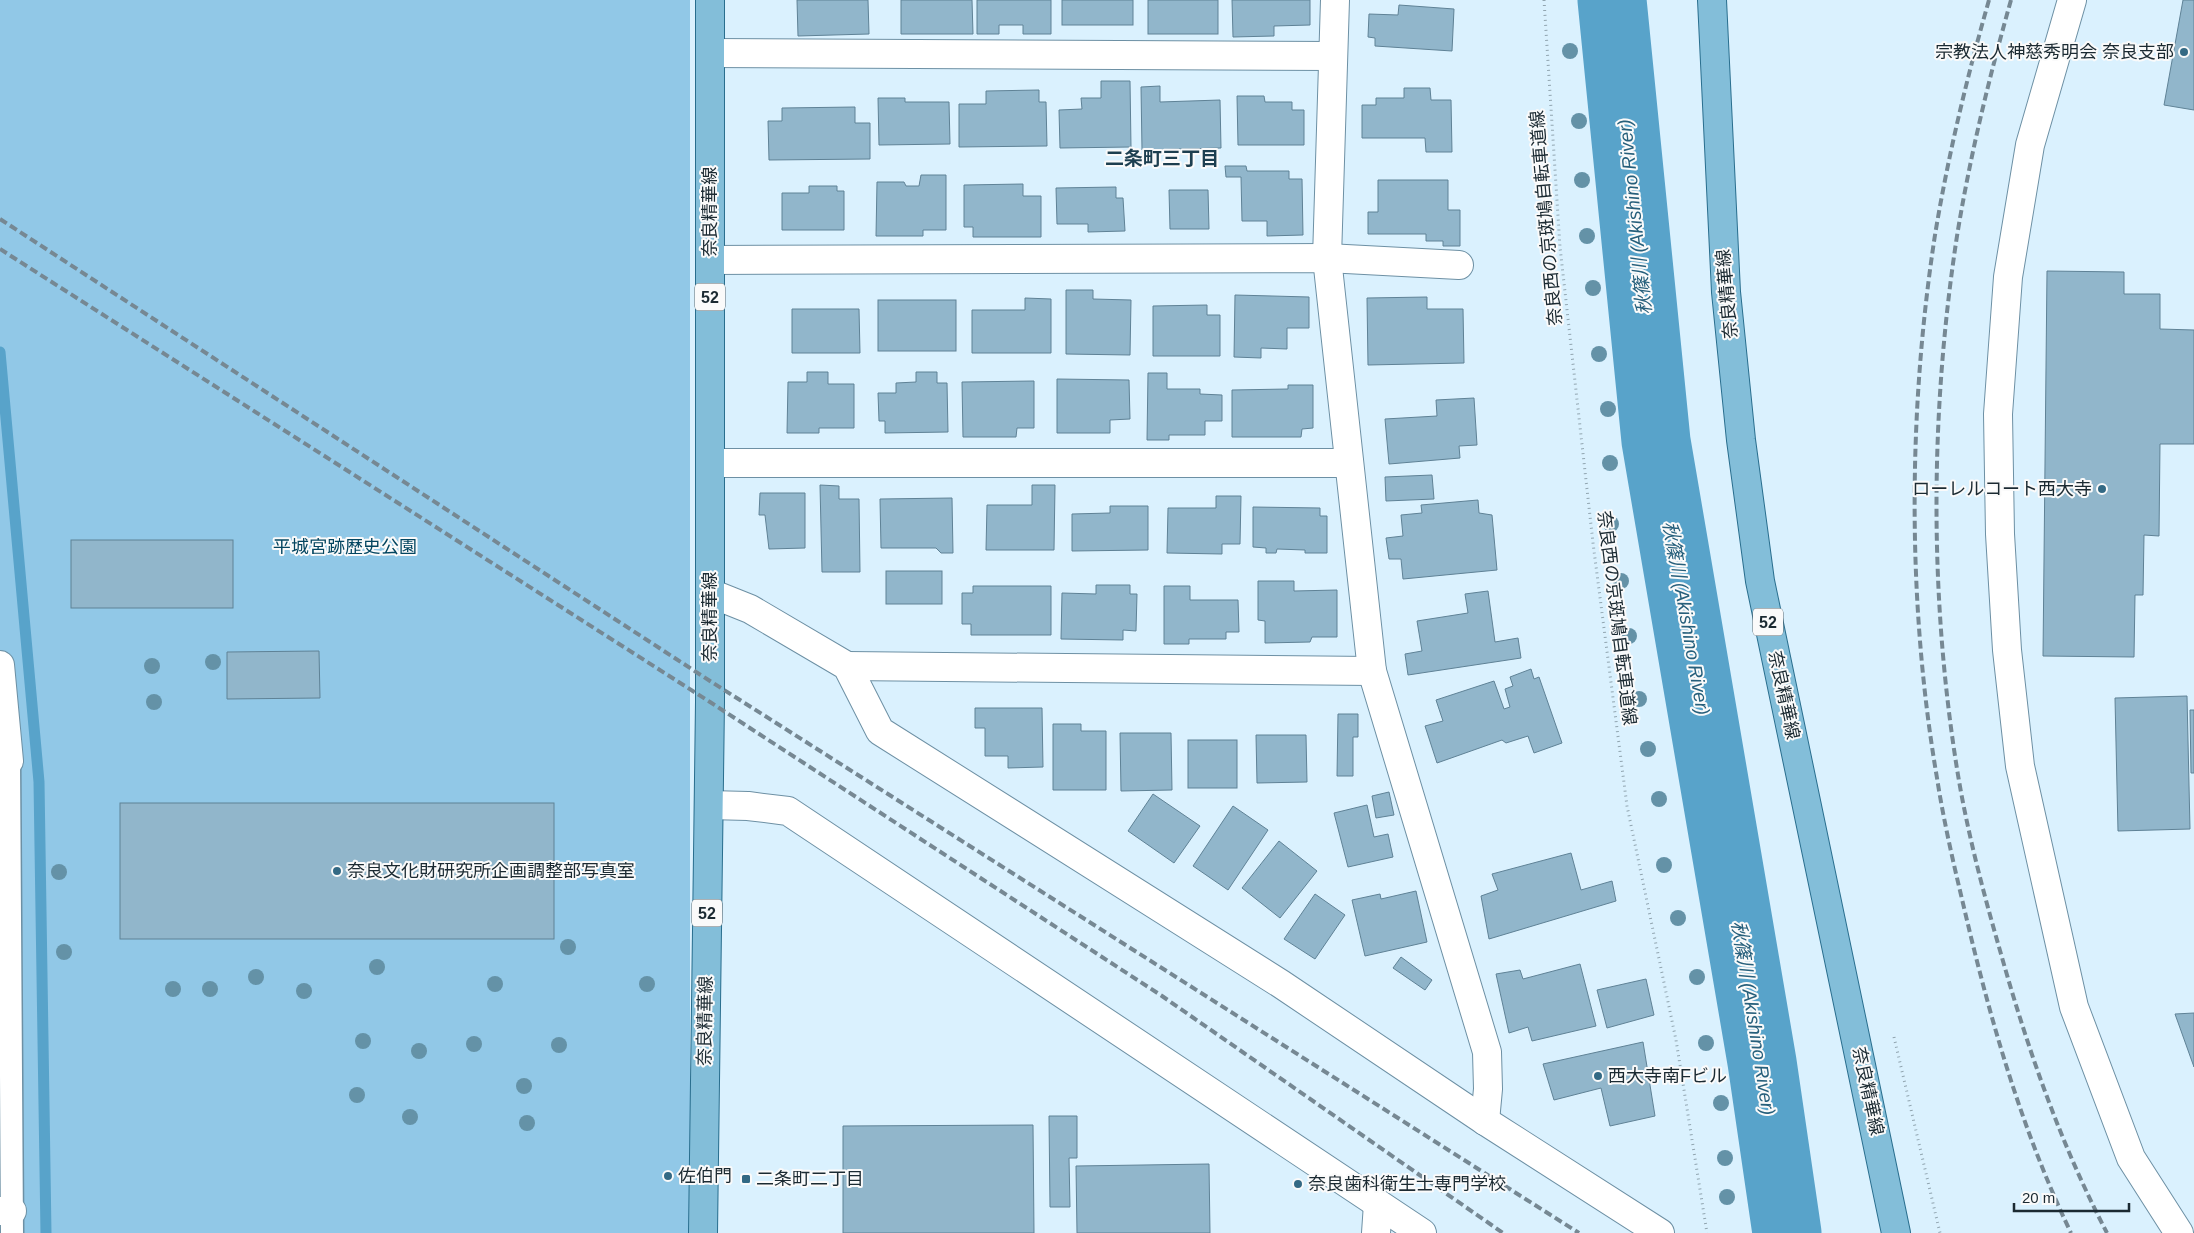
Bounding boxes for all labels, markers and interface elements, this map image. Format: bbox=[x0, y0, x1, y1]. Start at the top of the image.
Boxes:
place label: 宗教法人神慈秀明会 奈良支部 bbox=[1935, 42, 2174, 62]
marker: 宗教法人神慈秀明会 奈良支部 bbox=[2178, 46, 2190, 58]
street label: 奈良西の京斑鳩自転車道線 bbox=[1527, 110, 1565, 326]
water label: 秋篠川 (Akishino River) bbox=[1614, 118, 1655, 316]
district label: 二条町三丁目 bbox=[1105, 148, 1219, 169]
street label: 奈良精華線 bbox=[700, 167, 720, 257]
street label: 奈良精華線 bbox=[1713, 248, 1741, 340]
road number: 52 bbox=[695, 284, 725, 310]
place label: ローレルコート西大寺 bbox=[1912, 479, 2092, 499]
marker: ローレルコート西大寺 bbox=[2096, 483, 2108, 495]
street label: 奈良西の京斑鳩自転車道線 bbox=[1594, 510, 1640, 726]
water label: 秋篠川 (Akishino River) bbox=[1659, 520, 1714, 717]
park label: 平城宮跡歴史公園 bbox=[273, 537, 417, 557]
street label: 奈良精華線 bbox=[700, 572, 720, 662]
road number: 52 bbox=[1753, 608, 1783, 636]
street label: 奈良精華線 bbox=[1765, 649, 1803, 741]
place label: 奈良文化財研究所企画調整部写真室 bbox=[347, 861, 635, 881]
marker: 奈良文化財研究所企画調整部写真室 bbox=[331, 865, 343, 877]
road number: 52 bbox=[692, 900, 722, 926]
water label: 秋篠川 (Akishino River) bbox=[1728, 919, 1779, 1117]
street label: 奈良精華線 bbox=[694, 976, 716, 1066]
street label: 奈良精華線 bbox=[1849, 1045, 1887, 1137]
place label: 西大寺南Fビル bbox=[1608, 1066, 1727, 1086]
marker: 西大寺南Fビル bbox=[1592, 1070, 1604, 1082]
place label: 佐伯門 bbox=[678, 1166, 732, 1186]
place label: 二条町二丁目 bbox=[756, 1169, 864, 1189]
marker: 佐伯門 bbox=[662, 1170, 674, 1182]
marker: 二条町二丁目 bbox=[740, 1173, 752, 1185]
place label: 奈良歯科衛生士専門学校 bbox=[1308, 1174, 1506, 1194]
marker: 奈良歯科衛生士専門学校 bbox=[1292, 1178, 1304, 1190]
scale bar bbox=[2014, 1180, 2129, 1212]
text: 20 m bbox=[2022, 1189, 2055, 1206]

